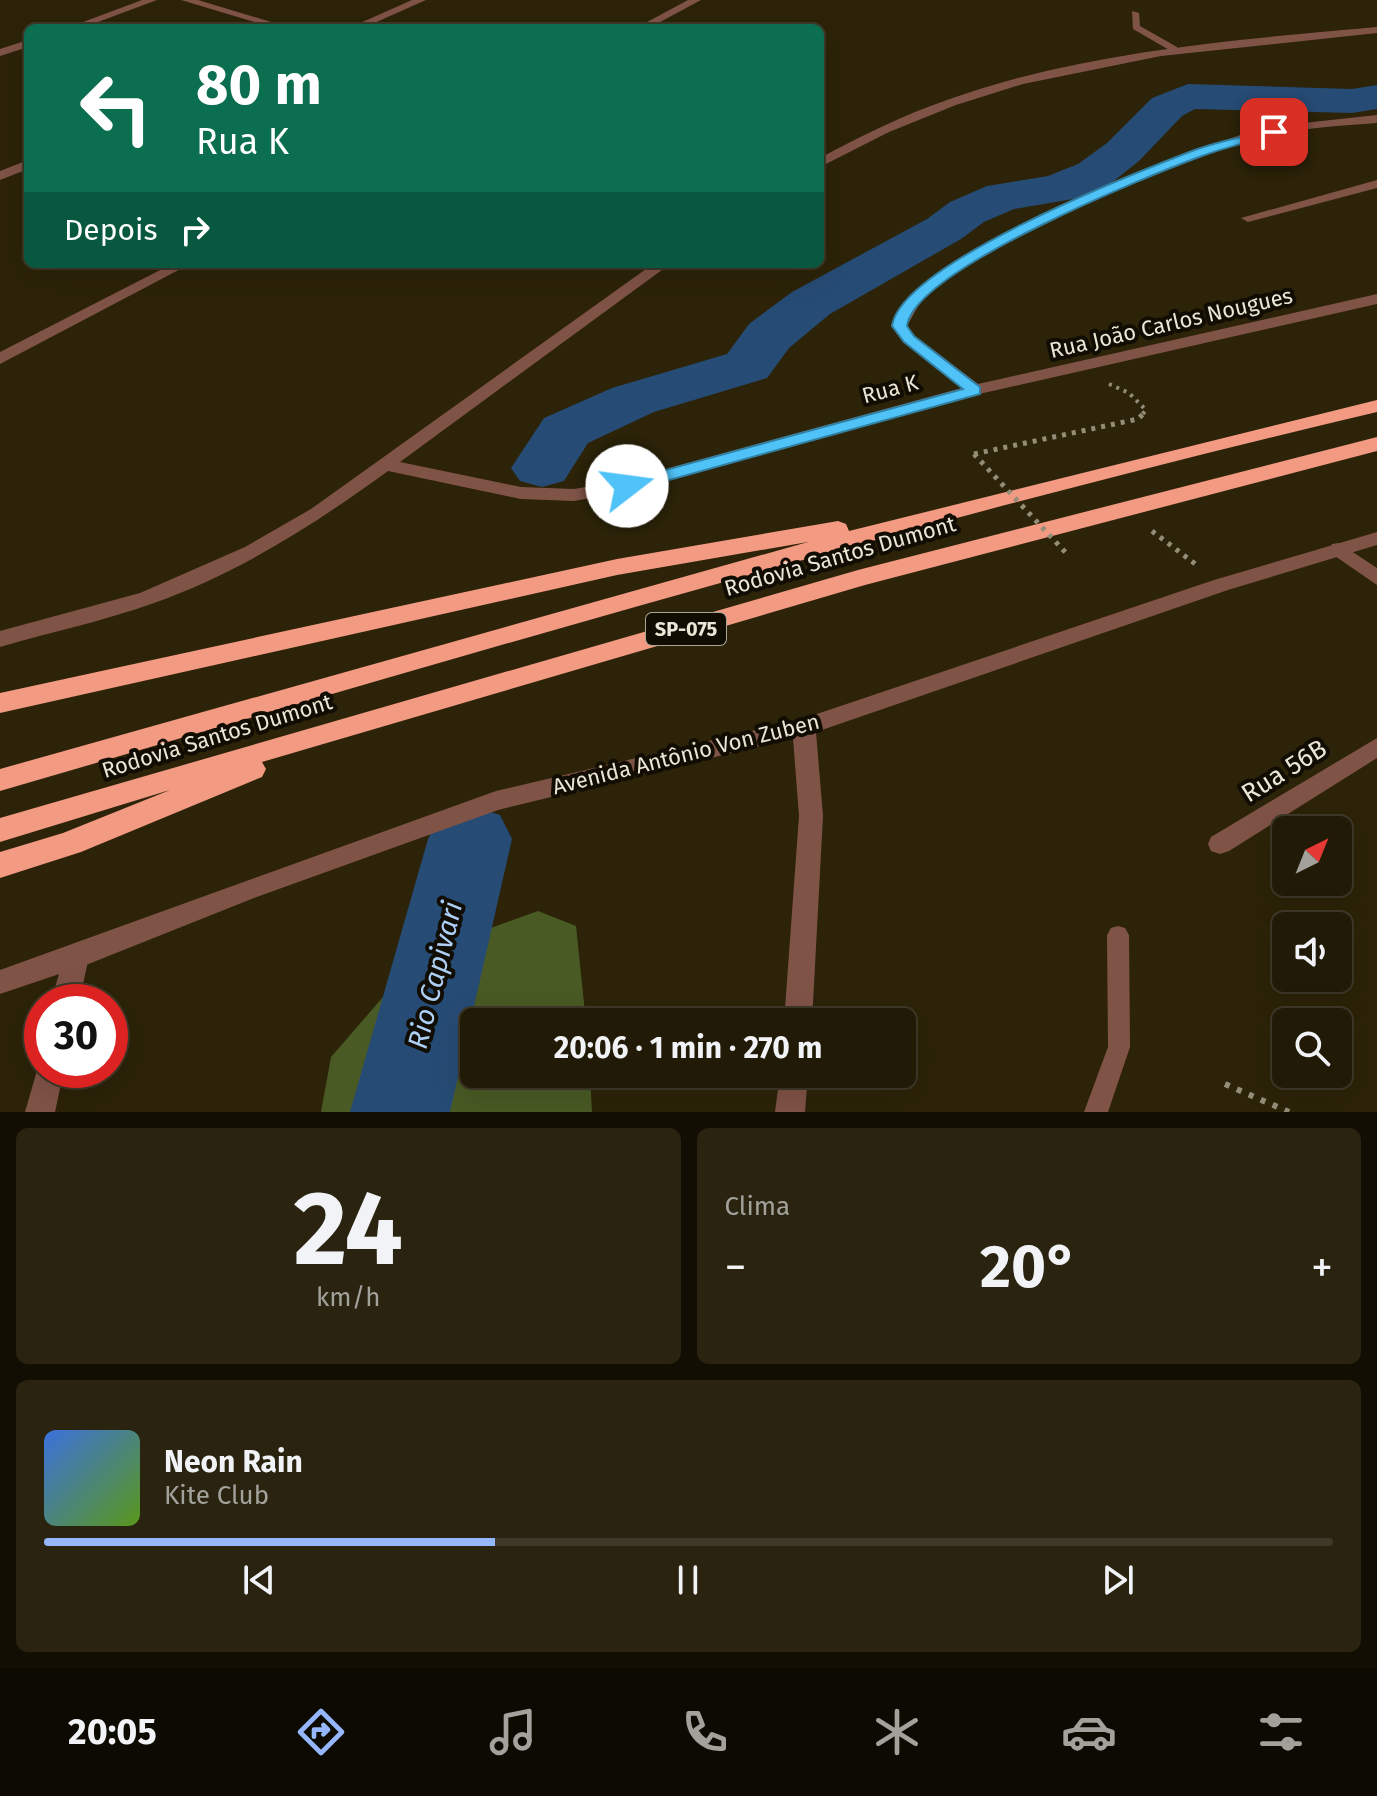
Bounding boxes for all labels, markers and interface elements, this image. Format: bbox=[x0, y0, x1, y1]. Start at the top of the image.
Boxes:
text: 80 m bbox=[196, 52, 322, 119]
icon: left bbox=[64, 56, 168, 160]
pin bbox=[1240, 98, 1308, 166]
icon: arrive bbox=[1252, 110, 1296, 154]
text: Rua K bbox=[196, 120, 289, 164]
icon: right bbox=[173, 208, 217, 252]
text: Depois bbox=[64, 212, 157, 248]
street label: Rua João Carlos Nougues bbox=[1047, 282, 1295, 364]
street label: Rua K bbox=[859, 369, 921, 409]
position arrow bbox=[585, 444, 669, 528]
street label: Rodovia Santos Dumont bbox=[721, 510, 959, 602]
road number: SP-075 bbox=[646, 613, 726, 645]
street label: Rodovia Santos Dumont bbox=[99, 688, 336, 784]
street label: Avenida Antônio Von Zuben bbox=[550, 708, 822, 800]
street label: Rua 56B bbox=[1236, 733, 1332, 809]
north arrow bbox=[1272, 816, 1352, 896]
map controls bbox=[1272, 816, 1352, 1088]
water label: Rio Capivari bbox=[401, 898, 469, 1052]
button: sound bbox=[1272, 912, 1352, 992]
speed limit sign: 30 bbox=[24, 984, 128, 1088]
button: search bbox=[1272, 1008, 1352, 1088]
text: 20:06 · 1 min · 270 m bbox=[554, 1030, 822, 1066]
text: 24 bbox=[293, 1167, 403, 1292]
text: Clima bbox=[725, 1191, 790, 1222]
text: 20° bbox=[980, 1231, 1077, 1303]
text: − bbox=[725, 1241, 747, 1294]
text: + bbox=[1311, 1241, 1333, 1294]
text: km/h bbox=[316, 1282, 380, 1313]
text: Neon Rain bbox=[164, 1444, 303, 1480]
text: Kite Club bbox=[164, 1480, 269, 1511]
icon: previous bbox=[237, 1558, 281, 1602]
icon: pause bbox=[666, 1558, 710, 1602]
icon: next bbox=[1096, 1558, 1140, 1602]
icon: directions bbox=[293, 1704, 349, 1760]
icon: music bbox=[485, 1704, 541, 1760]
icon: phone bbox=[677, 1704, 733, 1760]
icon: climate bbox=[869, 1704, 925, 1760]
icon: car bbox=[1061, 1704, 1117, 1760]
icon: filters bbox=[1253, 1704, 1309, 1760]
text: 20:05 bbox=[68, 1710, 157, 1754]

